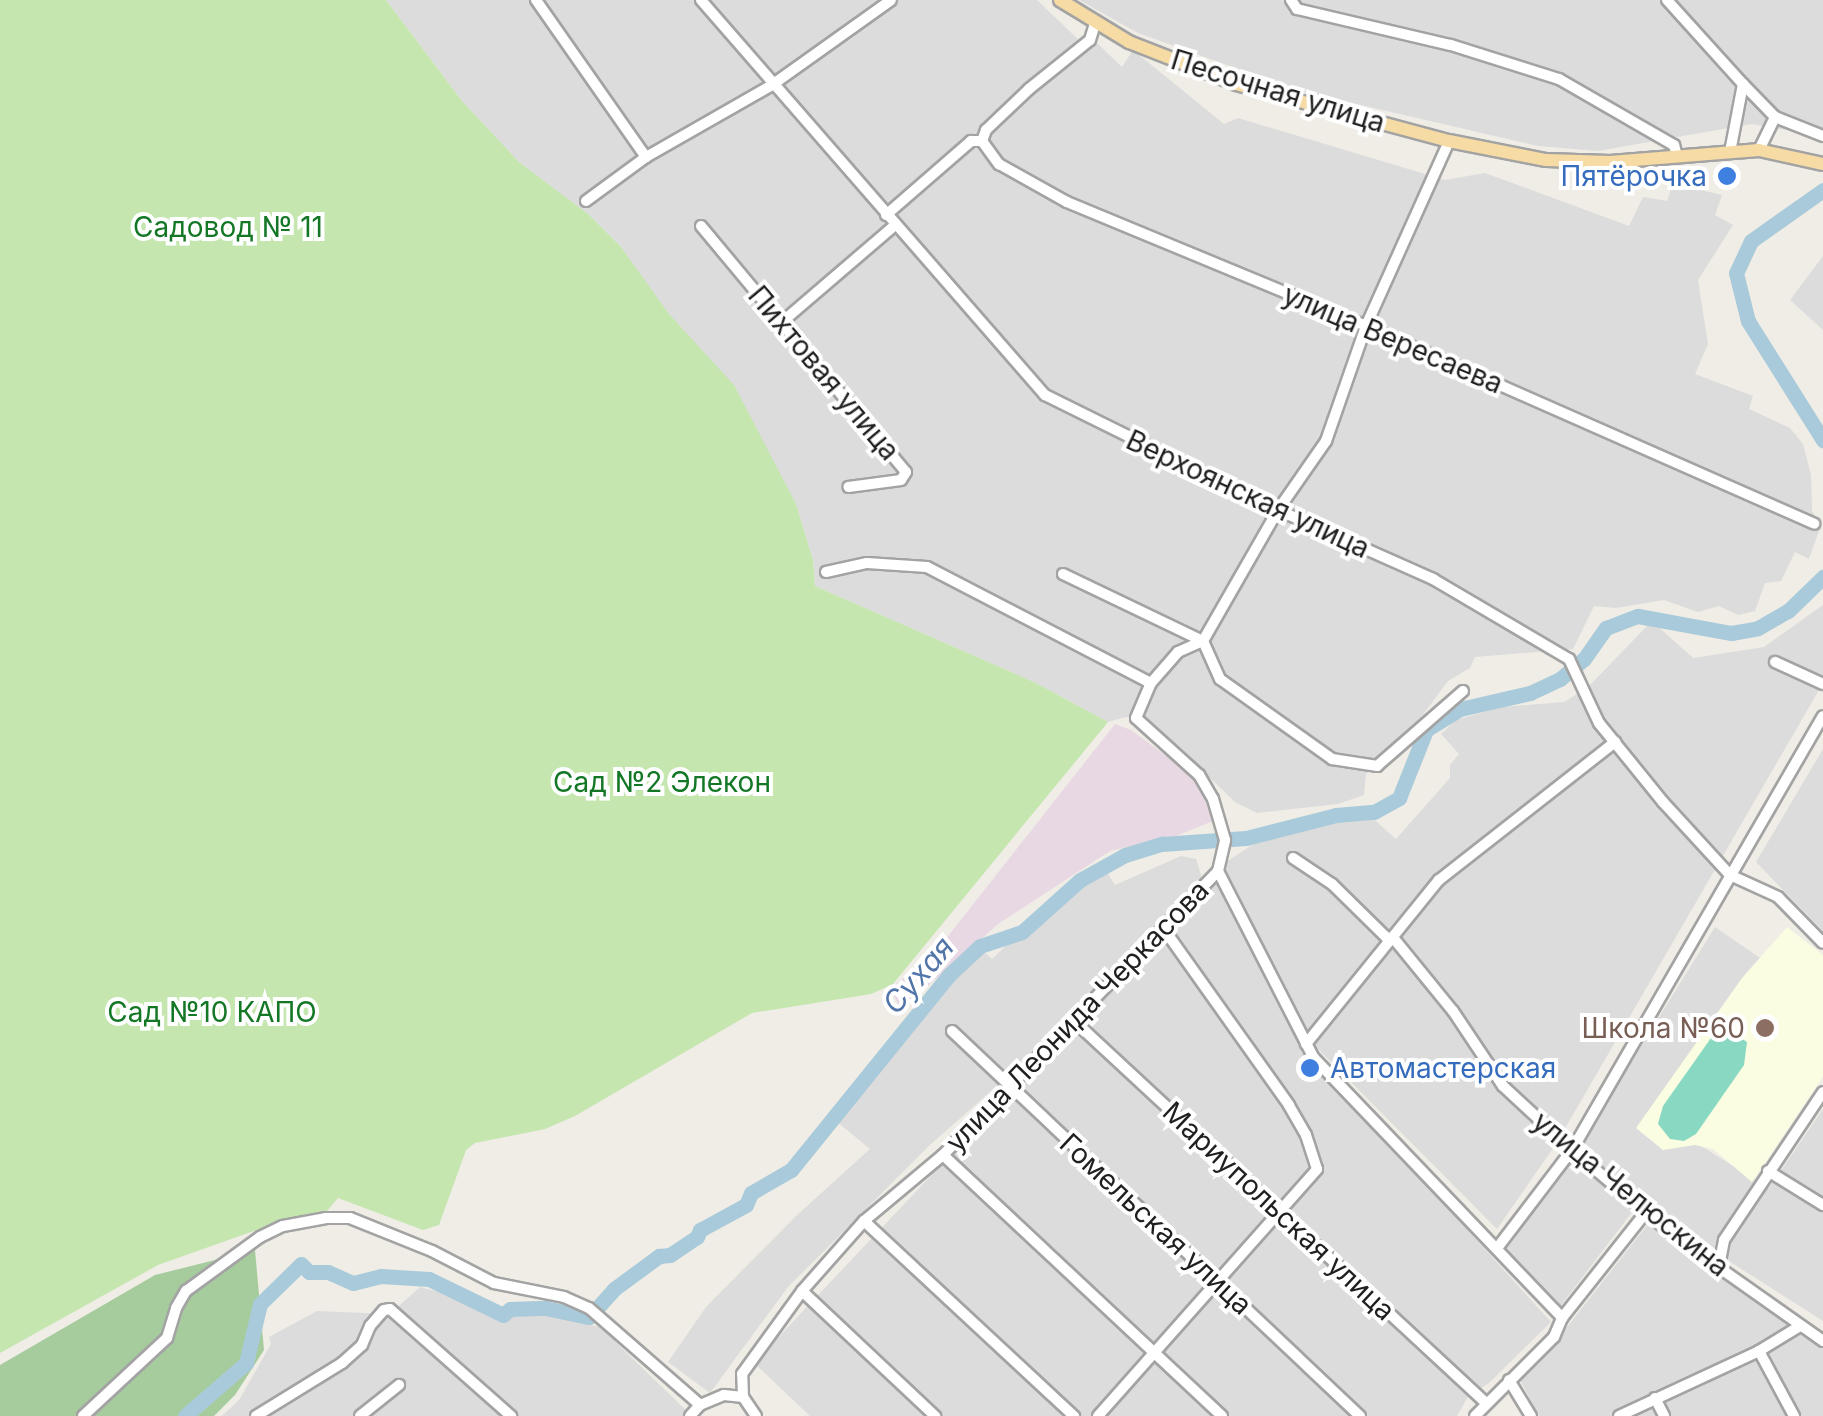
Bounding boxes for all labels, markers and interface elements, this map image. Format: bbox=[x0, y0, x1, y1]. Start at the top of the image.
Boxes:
street label: Песочная улица bbox=[1167, 43, 1389, 139]
place label: Пятёрочка bbox=[1560, 159, 1707, 193]
marker: Пятёрочка bbox=[1716, 165, 1738, 187]
park label: Садовод № 11 bbox=[133, 210, 323, 244]
street label: улица Вересаева bbox=[1278, 278, 1508, 400]
street label: Пихтовая улица bbox=[741, 279, 907, 467]
street label: Верхоянская улица bbox=[1121, 423, 1375, 565]
park label: Сад №2 Элекон bbox=[553, 765, 771, 799]
street label: улица Леонида Черкасова bbox=[938, 873, 1216, 1159]
water label: Сухая bbox=[875, 929, 961, 1021]
park label: Сад №10 КАПО bbox=[107, 995, 317, 1029]
place label: Школа №60 bbox=[1582, 1011, 1745, 1045]
marker: Школа №60 bbox=[1754, 1017, 1776, 1039]
place label: Автомастерская bbox=[1330, 1051, 1556, 1085]
marker: Автомастерская bbox=[1299, 1057, 1321, 1079]
street label: Мариупольская улица bbox=[1156, 1095, 1402, 1327]
street label: улица Челюскина bbox=[1526, 1104, 1736, 1284]
street label: Гомельская улица bbox=[1053, 1126, 1259, 1322]

